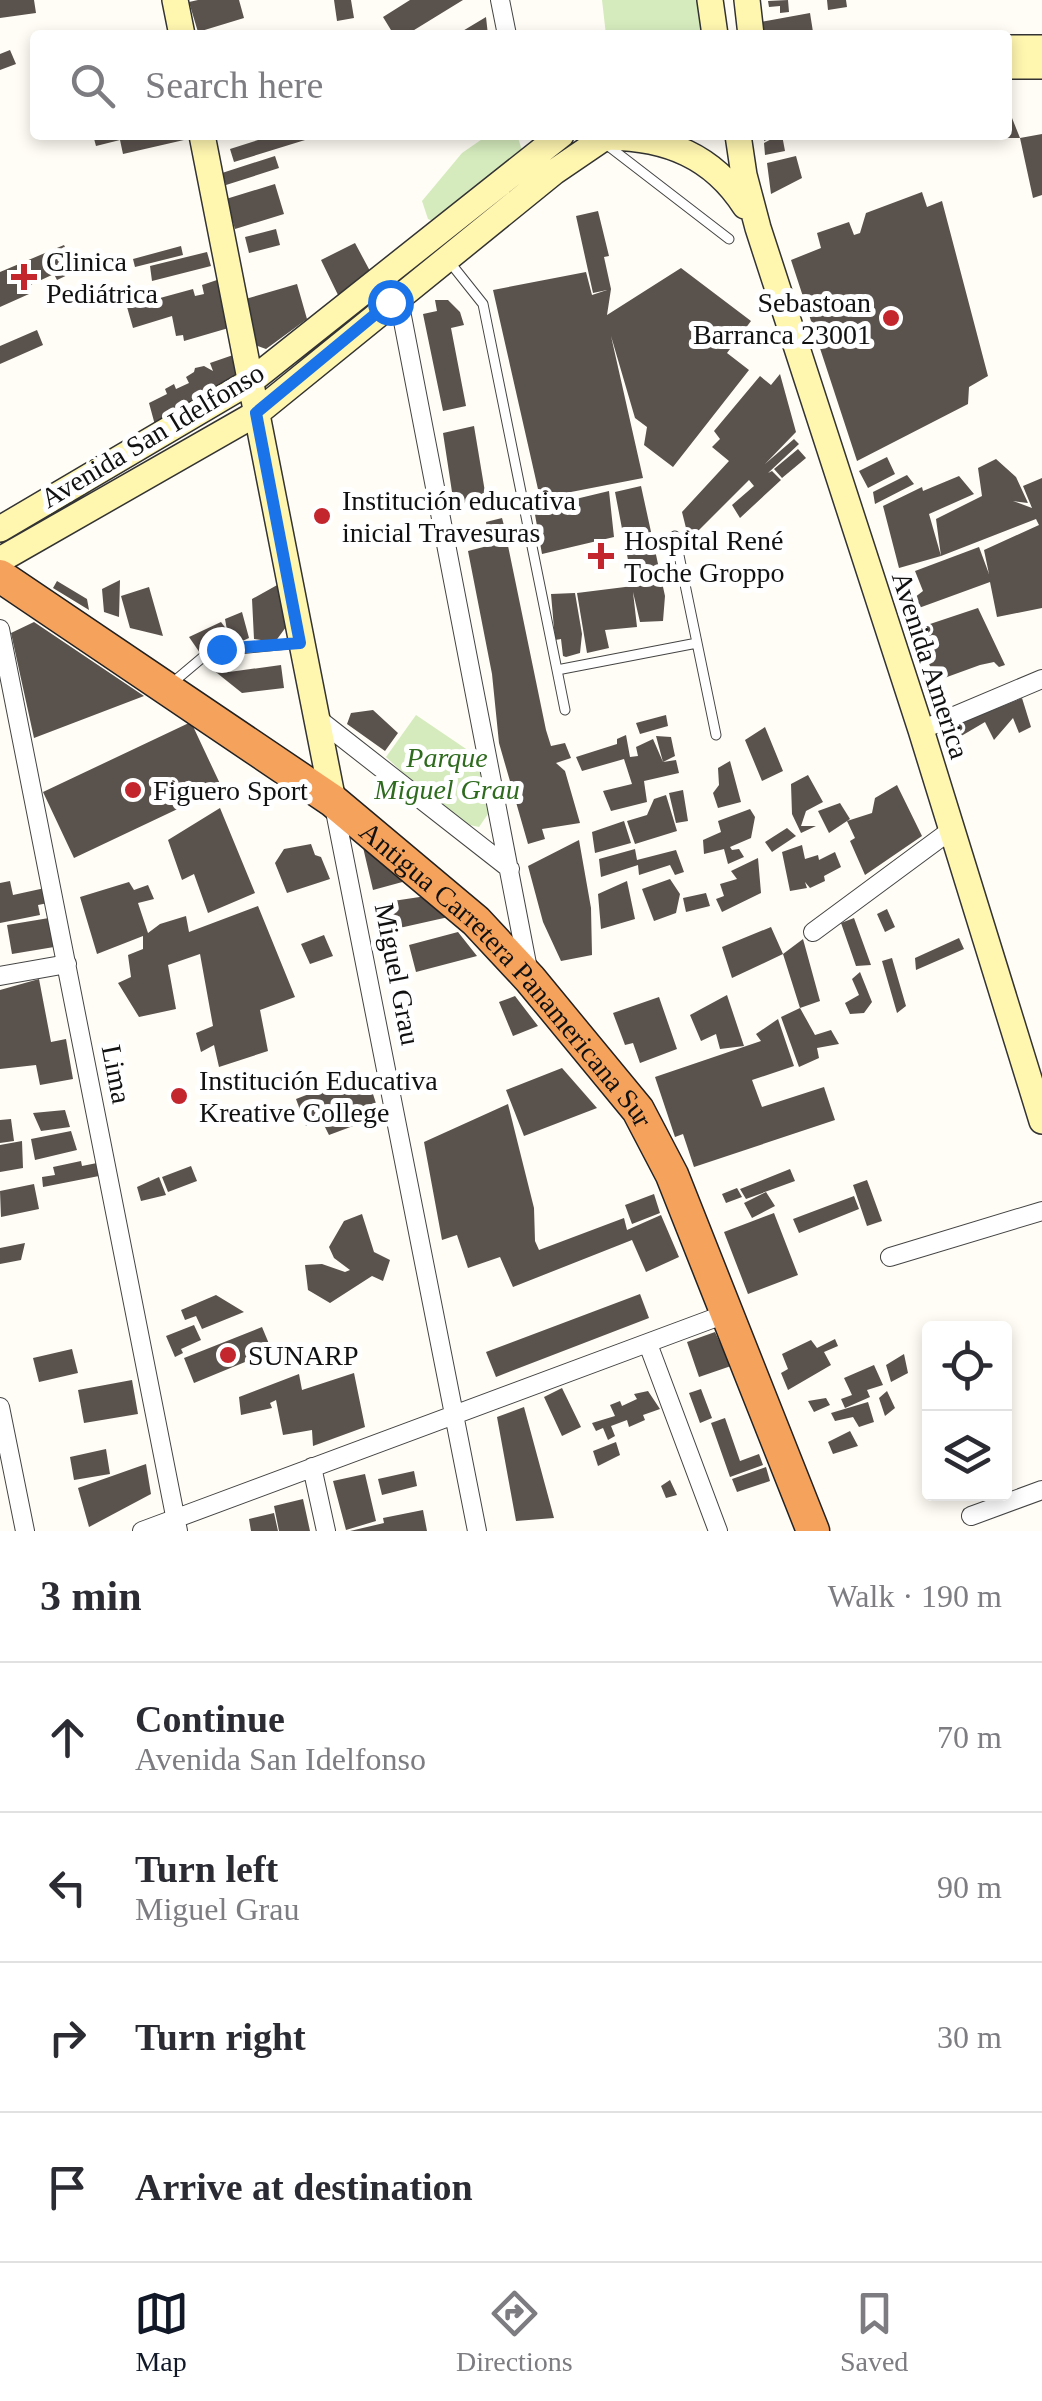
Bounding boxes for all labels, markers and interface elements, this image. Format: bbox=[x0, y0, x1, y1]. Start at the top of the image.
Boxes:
search box bbox=[30, 30, 1012, 140]
icon: search bbox=[65, 58, 120, 113]
text: Search here bbox=[145, 64, 323, 106]
place label: Clinica Pediátrica bbox=[46, 246, 159, 309]
marker: Clinica Pediátrica bbox=[11, 264, 37, 290]
route start bbox=[368, 280, 414, 326]
place label: Sebastoan Barranca 23001 bbox=[693, 287, 871, 350]
marker: Sebastoan Barranca 23001 bbox=[880, 307, 902, 329]
street label: Avenida San Idelfonso bbox=[35, 357, 269, 514]
place label: Institución educativa inicial Travesuras bbox=[342, 485, 577, 548]
marker: Institución educativa inicial Travesuras bbox=[311, 505, 333, 527]
place label: Hospital René Toche Groppo bbox=[624, 525, 785, 588]
marker: Hospital René Toche Groppo bbox=[588, 543, 614, 569]
street label: Avenida America bbox=[886, 568, 976, 763]
route end bbox=[199, 627, 245, 673]
park label: Parque Miguel Grau bbox=[373, 742, 520, 805]
place label: Figuero Sport bbox=[153, 775, 308, 806]
marker: Figuero Sport bbox=[122, 779, 144, 801]
street label: Antigua Carretera Panamericana Sur bbox=[354, 815, 659, 1132]
street label: Miguel Grau bbox=[369, 901, 426, 1048]
street label: Lima bbox=[96, 1042, 137, 1107]
place label: Institución Educativa Kreative College bbox=[199, 1065, 438, 1128]
marker: Institución Educativa Kreative College bbox=[168, 1085, 190, 1107]
map controls bbox=[922, 1321, 1012, 1501]
button: locate bbox=[922, 1321, 1012, 1411]
place label: SUNARP bbox=[248, 1340, 358, 1371]
marker: SUNARP bbox=[217, 1344, 239, 1366]
button: layers bbox=[922, 1411, 1012, 1501]
text: 3 min bbox=[40, 1573, 142, 1619]
text: Walk · 190 m bbox=[828, 1578, 1002, 1614]
text: Continue bbox=[135, 1698, 285, 1740]
icon: ahead bbox=[40, 1710, 95, 1765]
text: 70 m bbox=[937, 1719, 1002, 1755]
text: Avenida San Idelfonso bbox=[135, 1741, 426, 1777]
text: Turn left bbox=[135, 1848, 278, 1890]
icon: left bbox=[40, 1860, 95, 1915]
text: 90 m bbox=[937, 1869, 1002, 1905]
text: Miguel Grau bbox=[135, 1891, 299, 1927]
icon: right bbox=[40, 2010, 95, 2065]
text: Turn right bbox=[135, 2016, 306, 2058]
text: 30 m bbox=[937, 2019, 1002, 2055]
icon: arrive bbox=[40, 2160, 95, 2215]
text: Arrive at destination bbox=[135, 2166, 473, 2208]
tab: Map bbox=[134, 2286, 189, 2378]
tab: Directions bbox=[456, 2286, 573, 2378]
tab: Saved bbox=[840, 2286, 908, 2378]

